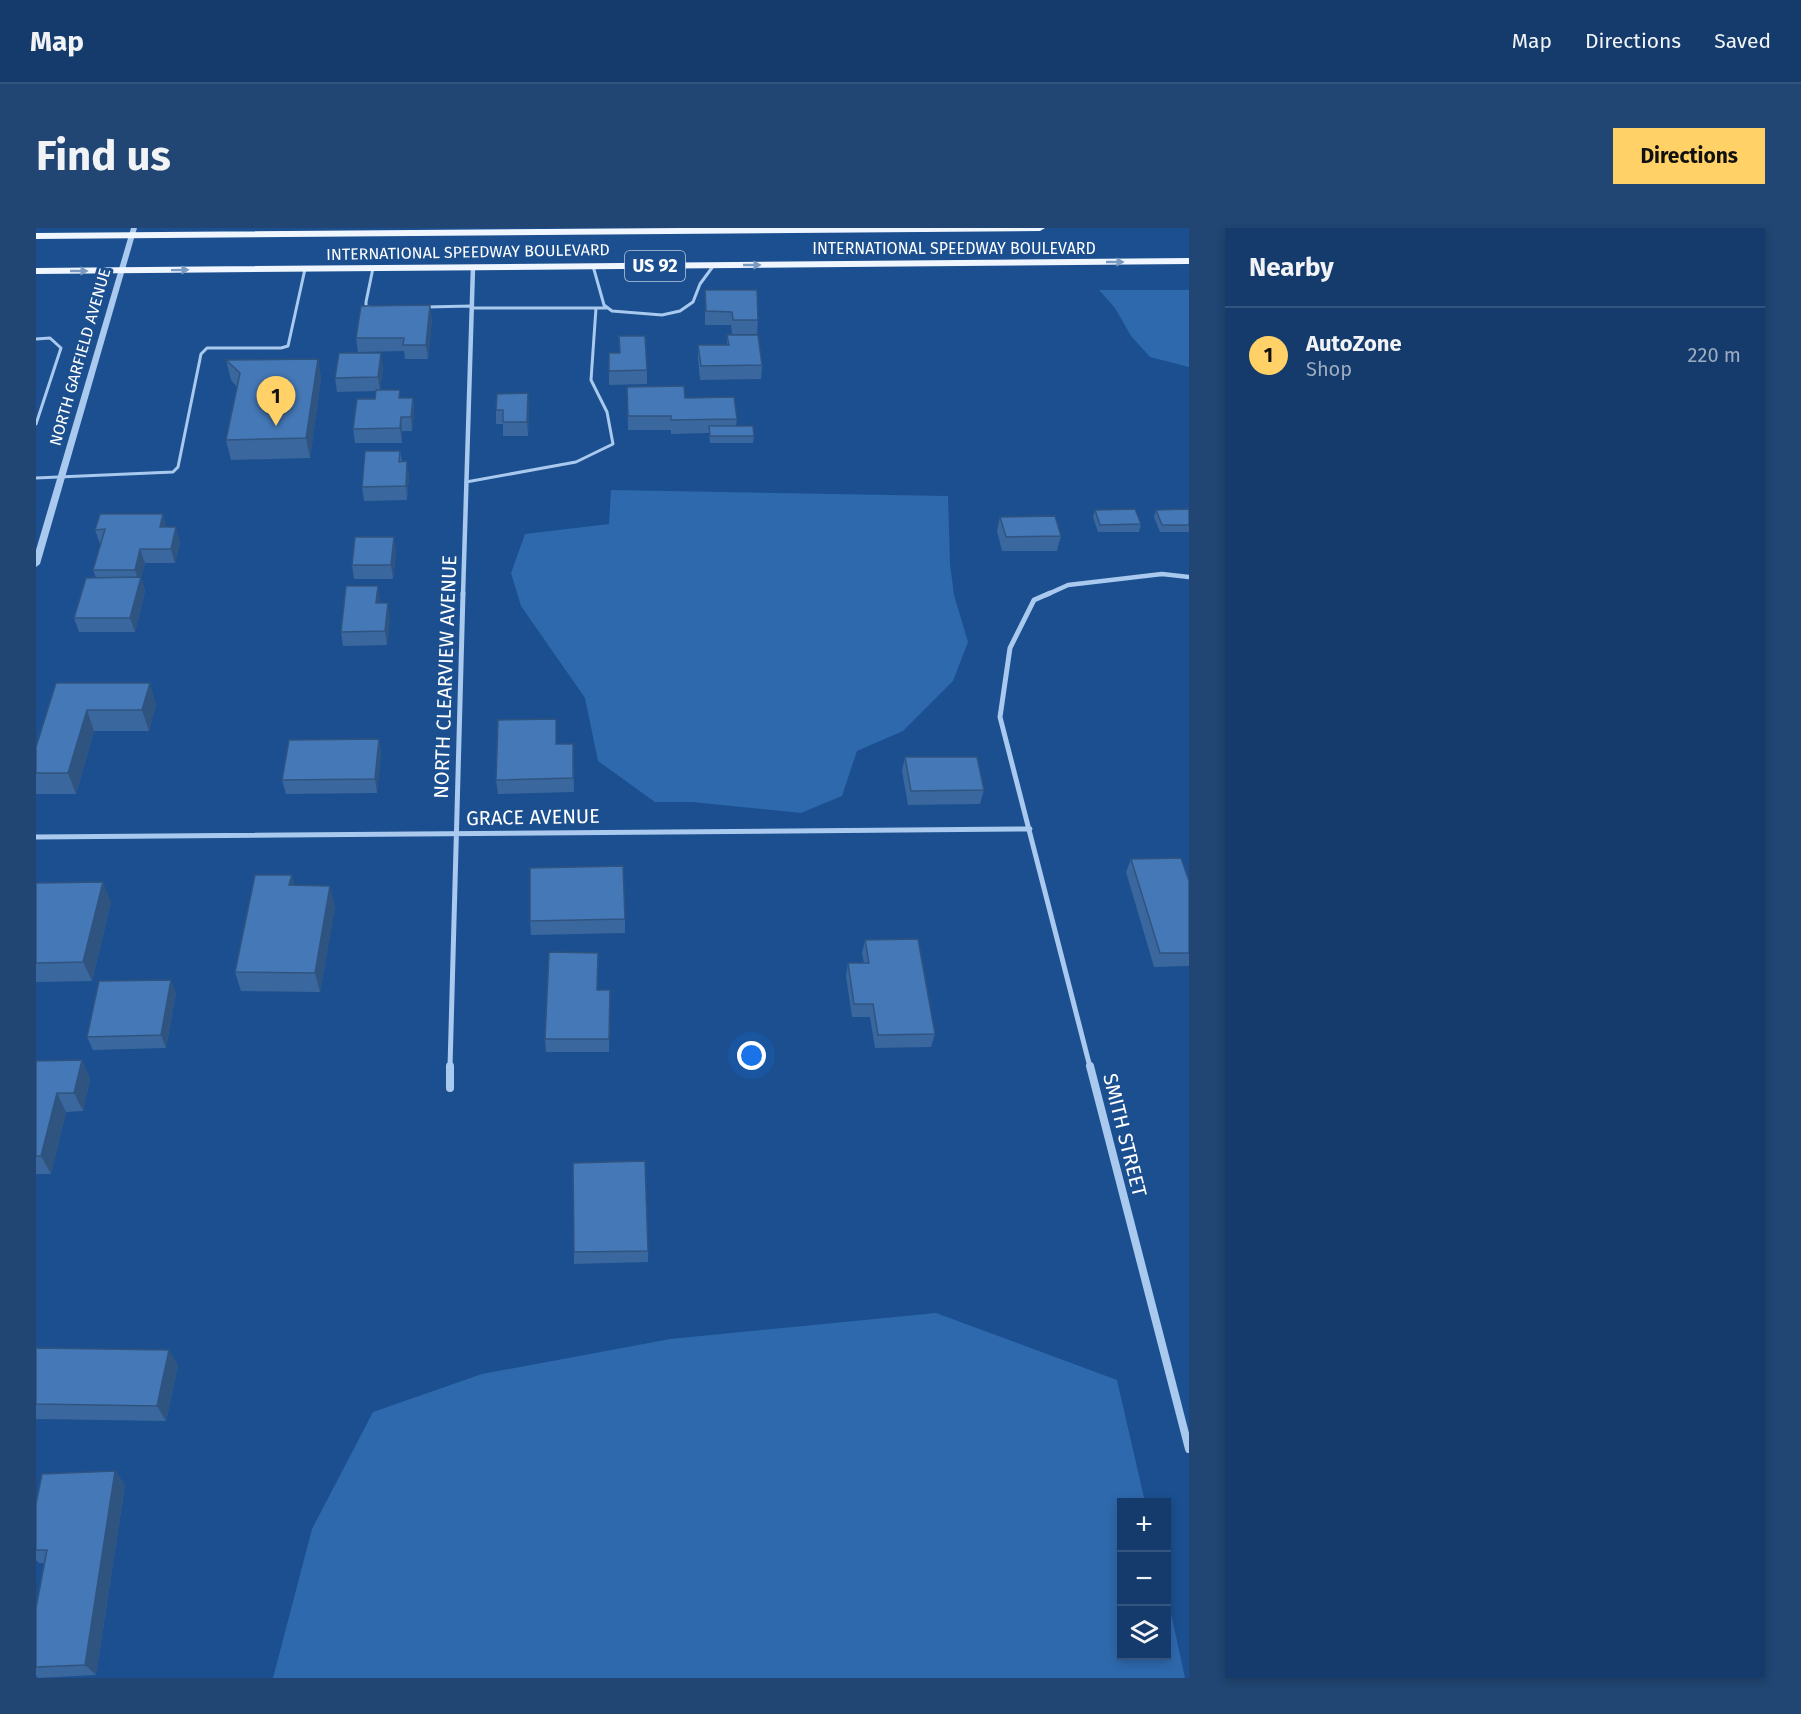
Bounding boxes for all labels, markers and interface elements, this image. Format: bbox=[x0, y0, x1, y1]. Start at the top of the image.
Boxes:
text: Map bbox=[30, 25, 84, 58]
text: Map bbox=[1512, 28, 1552, 54]
text: Directions bbox=[1585, 28, 1681, 54]
text: Saved bbox=[1714, 28, 1771, 54]
button: Directions bbox=[1613, 128, 1765, 184]
text: Find us bbox=[36, 131, 171, 181]
street label: INTERNATIONAL SPEEDWAY BOULEVARD bbox=[812, 239, 1096, 258]
street label: INTERNATIONAL SPEEDWAY BOULEVARD bbox=[326, 240, 610, 264]
road number: US 92 bbox=[625, 251, 685, 281]
text: Nearby bbox=[1249, 252, 1334, 283]
one-way arrow bbox=[1106, 257, 1125, 267]
one-way arrow bbox=[743, 260, 762, 270]
one-way arrow bbox=[170, 265, 189, 275]
street label: NORTH GARFIELD AVENUE bbox=[46, 266, 114, 448]
one-way arrow bbox=[69, 266, 88, 276]
text: AutoZone bbox=[1306, 330, 1402, 357]
text: 1 bbox=[1264, 343, 1273, 367]
text: 220 m bbox=[1688, 343, 1741, 367]
text: Shop bbox=[1306, 357, 1352, 381]
pin: 1 bbox=[256, 376, 296, 426]
street label: NORTH CLEARVIEW AVENUE bbox=[429, 555, 461, 799]
street label: GRACE AVENUE bbox=[466, 804, 600, 830]
your location bbox=[737, 1041, 766, 1070]
street label: SMITH STREET bbox=[1098, 1071, 1152, 1200]
map controls bbox=[1117, 1498, 1171, 1660]
button: + bbox=[1117, 1498, 1171, 1552]
button: − bbox=[1117, 1552, 1171, 1606]
button: layers bbox=[1117, 1606, 1171, 1660]

